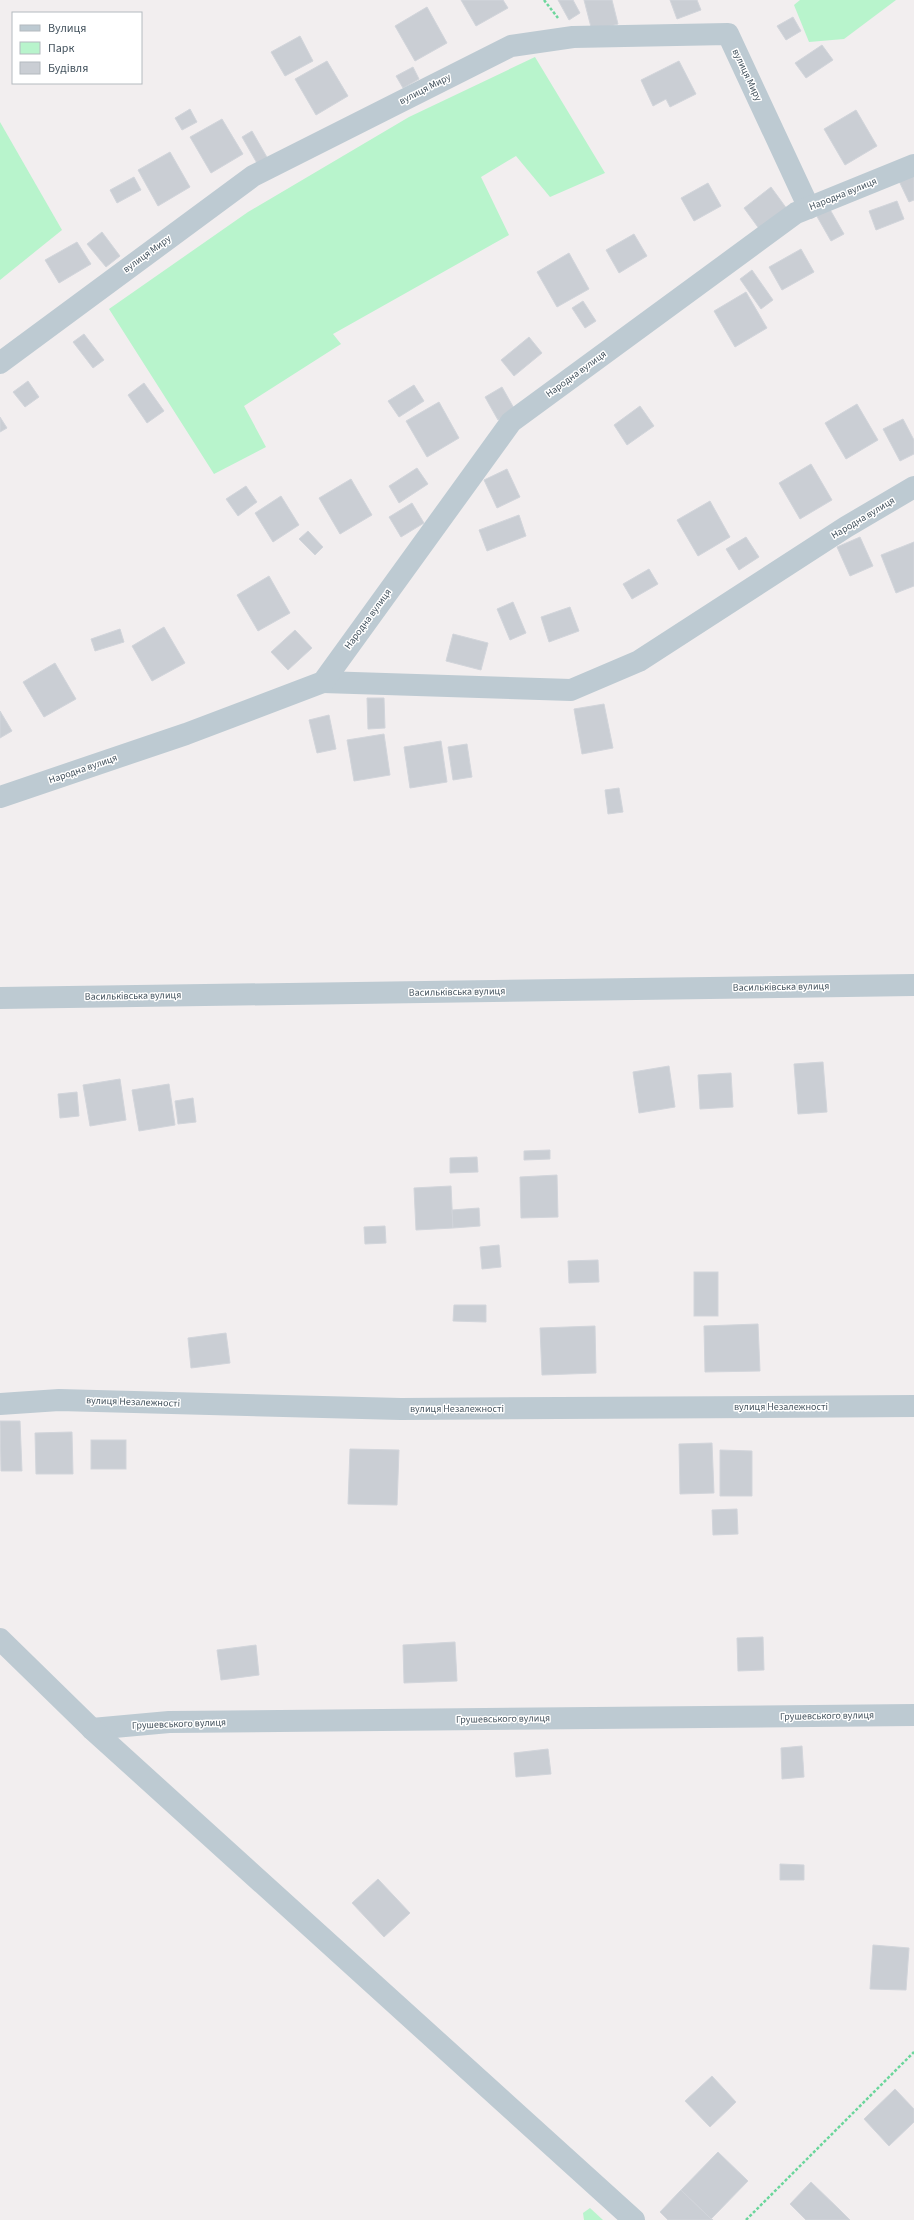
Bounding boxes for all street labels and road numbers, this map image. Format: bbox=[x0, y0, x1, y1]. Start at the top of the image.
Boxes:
street label: вулиця Миру bbox=[729, 46, 765, 104]
street label: вулиця Миру bbox=[397, 70, 454, 108]
street label: Народна вулиця bbox=[807, 174, 879, 214]
street label: вулиця Миру bbox=[120, 232, 174, 276]
street label: Народна вулиця bbox=[543, 347, 609, 401]
street label: Народна вулиця bbox=[829, 493, 897, 543]
street label: Народна вулиця bbox=[341, 586, 395, 652]
street label: Народна вулиця bbox=[47, 751, 119, 787]
street label: Васильківська вулиця bbox=[733, 979, 829, 995]
street label: Васильківська вулиця bbox=[409, 984, 505, 1000]
street label: Васильківська вулиця bbox=[85, 988, 181, 1004]
street label: вулиця Незалежності bbox=[86, 1393, 180, 1411]
street label: вулиця Незалежності bbox=[734, 1400, 828, 1414]
street label: вулиця Незалежності bbox=[410, 1402, 504, 1416]
street label: Грушевського вулиця bbox=[780, 1708, 874, 1724]
street label: Грушевського вулиця bbox=[456, 1711, 550, 1727]
street label: Грушевського вулиця bbox=[132, 1715, 226, 1733]

